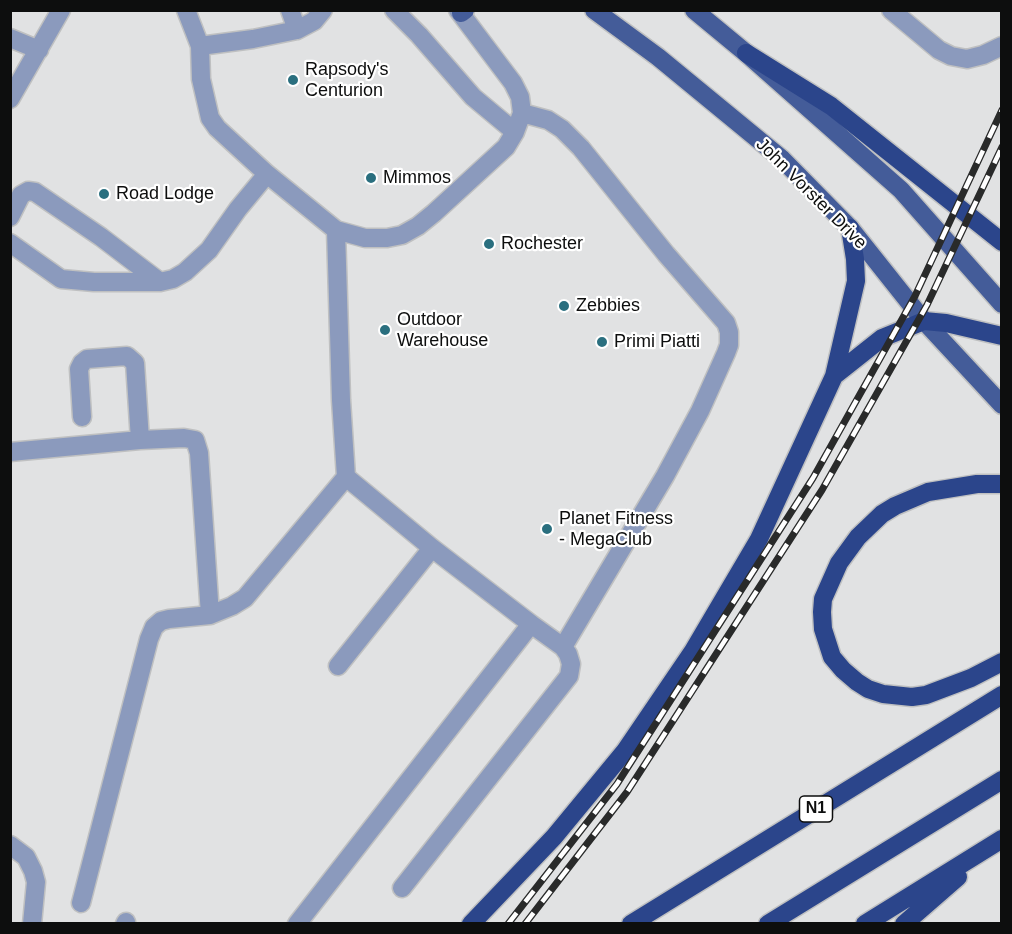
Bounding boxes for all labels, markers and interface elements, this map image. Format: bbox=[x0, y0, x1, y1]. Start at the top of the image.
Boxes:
place label: Rapsody's Centurion bbox=[305, 59, 388, 101]
marker: Rapsody's Centurion bbox=[286, 73, 300, 87]
street label: John Vorster Drive bbox=[751, 134, 871, 254]
place label: Mimmos bbox=[383, 167, 451, 189]
marker: Mimmos bbox=[364, 171, 378, 185]
place label: Road Lodge bbox=[116, 183, 214, 205]
marker: Road Lodge bbox=[97, 187, 111, 201]
place label: Rochester bbox=[501, 233, 583, 255]
marker: Rochester bbox=[482, 237, 496, 251]
place label: Zebbies bbox=[576, 295, 640, 317]
marker: Zebbies bbox=[557, 299, 571, 313]
place label: Outdoor Warehouse bbox=[397, 309, 488, 352]
marker: Outdoor Warehouse bbox=[378, 323, 392, 337]
place label: Primi Piatti bbox=[614, 331, 700, 353]
marker: Primi Piatti bbox=[595, 335, 609, 349]
place label: Planet Fitness - MegaClub bbox=[559, 508, 673, 550]
marker: Planet Fitness - MegaClub bbox=[540, 522, 554, 536]
road number: N1 bbox=[800, 796, 832, 822]

